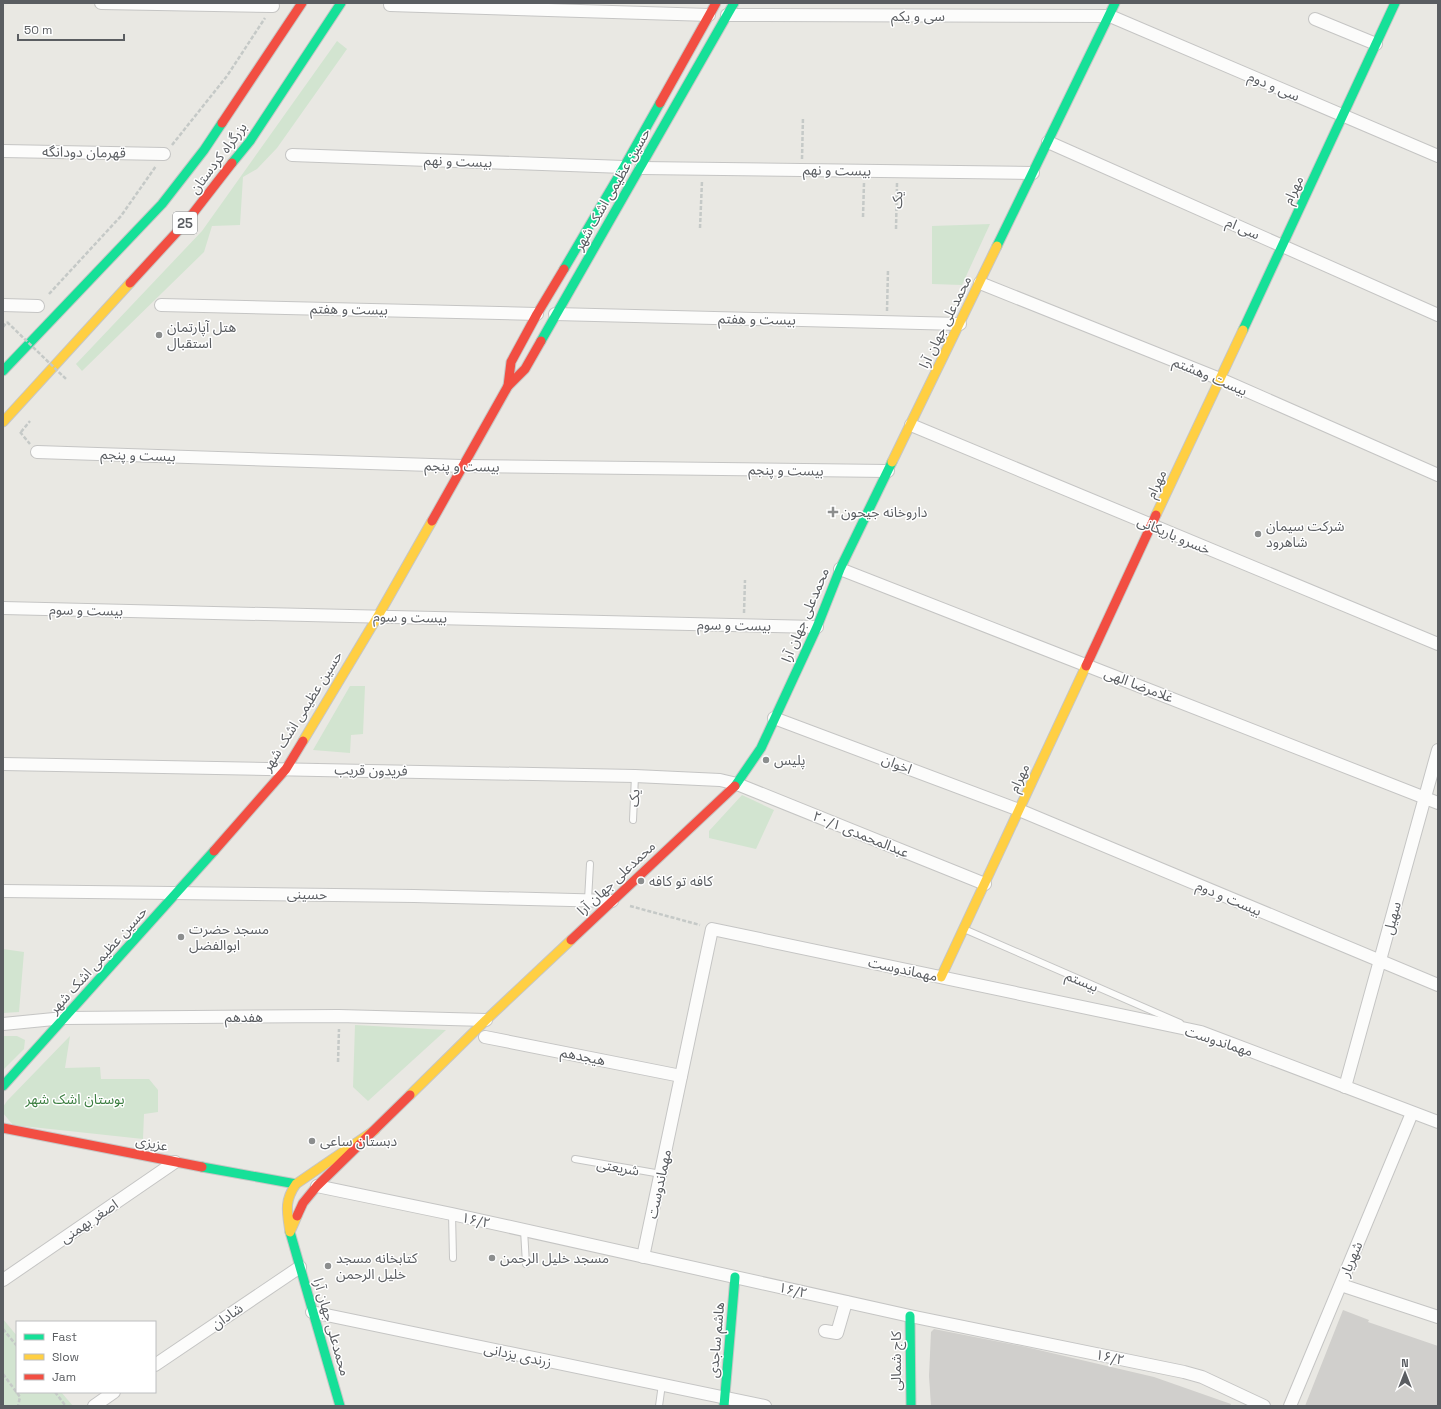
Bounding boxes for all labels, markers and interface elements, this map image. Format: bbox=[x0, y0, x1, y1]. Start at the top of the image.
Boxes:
street label: سی و یکم bbox=[891, 7, 945, 27]
scale bar bbox=[18, 16, 124, 42]
text: 50 m bbox=[24, 22, 52, 38]
street label: سی و دوم bbox=[1245, 67, 1303, 107]
street label: بزرگراه کردستان bbox=[185, 119, 251, 197]
street label: حسین عظیمی اشک شهر bbox=[569, 125, 654, 254]
street label: قهرمان دودانگه bbox=[42, 142, 126, 162]
street label: بیست و نهم bbox=[423, 151, 493, 173]
street label: بیست و نهم bbox=[803, 160, 872, 182]
street label: مهرام bbox=[1279, 173, 1309, 208]
street label: یک bbox=[888, 191, 906, 209]
road number: 25 bbox=[173, 212, 197, 234]
street label: سی ام bbox=[1223, 213, 1263, 245]
street label: محمدعلی جهان آرا bbox=[915, 273, 975, 371]
street label: بیست و هفتم bbox=[310, 299, 388, 321]
street label: بیست و هفتم bbox=[718, 309, 796, 331]
place label: هتل آپارتمان استقبال bbox=[167, 318, 236, 352]
marker: هتل آپارتمان استقبال bbox=[154, 330, 164, 340]
street label: بیست وهشتم bbox=[1169, 352, 1250, 402]
street label: بیست و پنجم bbox=[100, 445, 176, 467]
street label: بیست و پنجم bbox=[424, 456, 500, 478]
street label: بیست و پنجم bbox=[748, 460, 824, 482]
street label: مهرام bbox=[1142, 467, 1172, 502]
place label: داروخانه جیحون bbox=[841, 503, 928, 521]
marker: داروخانه جیحون bbox=[828, 507, 838, 517]
street label: خسرو باریکانی bbox=[1135, 512, 1213, 558]
place label: شرکت سیمان شاهرود bbox=[1266, 517, 1345, 551]
marker: شرکت سیمان شاهرود bbox=[1253, 529, 1263, 539]
street label: محمدعلی جهان آرا bbox=[777, 565, 833, 665]
street label: بیست و سوم bbox=[49, 600, 123, 622]
street label: بیست و سوم bbox=[373, 607, 447, 629]
street label: بیست و سوم bbox=[697, 615, 771, 637]
street label: حسین عظیمی اشک شهر bbox=[257, 647, 346, 775]
street label: غلامرضا الهی bbox=[1102, 664, 1176, 706]
street label: اخوان bbox=[879, 750, 915, 778]
place label: پلیس bbox=[774, 751, 805, 770]
marker: پلیس bbox=[761, 755, 771, 765]
street label: فریدون قریب bbox=[334, 760, 408, 780]
street label: مهرام bbox=[1005, 761, 1035, 796]
street label: یک bbox=[625, 789, 643, 807]
street label: عبدالمحمدی ۲۰/۱ bbox=[810, 806, 912, 862]
street label: محمدعلی جهان آرا bbox=[573, 837, 659, 919]
place label: کافه تو کافه bbox=[649, 872, 713, 890]
marker: کافه تو کافه bbox=[636, 876, 646, 886]
street label: بیست و دوم bbox=[1193, 876, 1265, 922]
street label: حسینی bbox=[287, 885, 327, 903]
street label: سهیل bbox=[1379, 899, 1405, 937]
street label: حسین عظیمی اشک شهر bbox=[44, 902, 151, 1018]
place label: مسجد حضرت ابوالفضل bbox=[189, 920, 269, 954]
marker: مسجد حضرت ابوالفضل bbox=[176, 932, 186, 942]
street label: مهماندوست bbox=[867, 953, 939, 985]
street label: بیستم bbox=[1062, 966, 1101, 998]
street label: هفدهم bbox=[225, 1008, 263, 1028]
street label: مهماندوست bbox=[1183, 1022, 1255, 1060]
street label: هیجدهم bbox=[559, 1043, 607, 1071]
park label: بوستان اشک شهر bbox=[24, 1090, 125, 1108]
street label: عزیزی bbox=[134, 1131, 170, 1155]
place label: دبستان ساعی bbox=[320, 1132, 398, 1150]
marker: دبستان ساعی bbox=[307, 1136, 317, 1146]
street label: مهماندوست bbox=[643, 1148, 675, 1220]
street label: شریعتی bbox=[595, 1154, 641, 1180]
street label: اصغر بهمنی bbox=[56, 1195, 122, 1247]
street label: ۱۶/۲ bbox=[460, 1208, 492, 1232]
street label: شهریار bbox=[1335, 1239, 1366, 1280]
place label: كتابخانه مسجد خليل الرحمن bbox=[336, 1249, 418, 1283]
place label: مسجد خلیل الرحمن bbox=[500, 1249, 609, 1267]
marker: مسجد خلیل الرحمن bbox=[487, 1253, 497, 1263]
marker: كتابخانه مسجد خليل الرحمن bbox=[323, 1261, 333, 1271]
street label: محمدعلی جهان آرا bbox=[309, 1276, 355, 1378]
street label: ۱۶/۲ bbox=[777, 1278, 809, 1302]
street label: شادان bbox=[208, 1299, 246, 1333]
street label: هاشم ساجدی bbox=[704, 1301, 730, 1379]
legend bbox=[16, 1321, 156, 1393]
text: Fast bbox=[52, 1329, 77, 1345]
street label: کاج شمالی bbox=[887, 1331, 907, 1391]
street label: زرندی یزدانی bbox=[483, 1339, 553, 1371]
street label: ۱۶/۲ bbox=[1094, 1345, 1126, 1369]
text: Slow bbox=[52, 1349, 79, 1365]
north arrow bbox=[1385, 1353, 1425, 1393]
text: N bbox=[1401, 1356, 1409, 1370]
text: Jam bbox=[52, 1369, 76, 1385]

